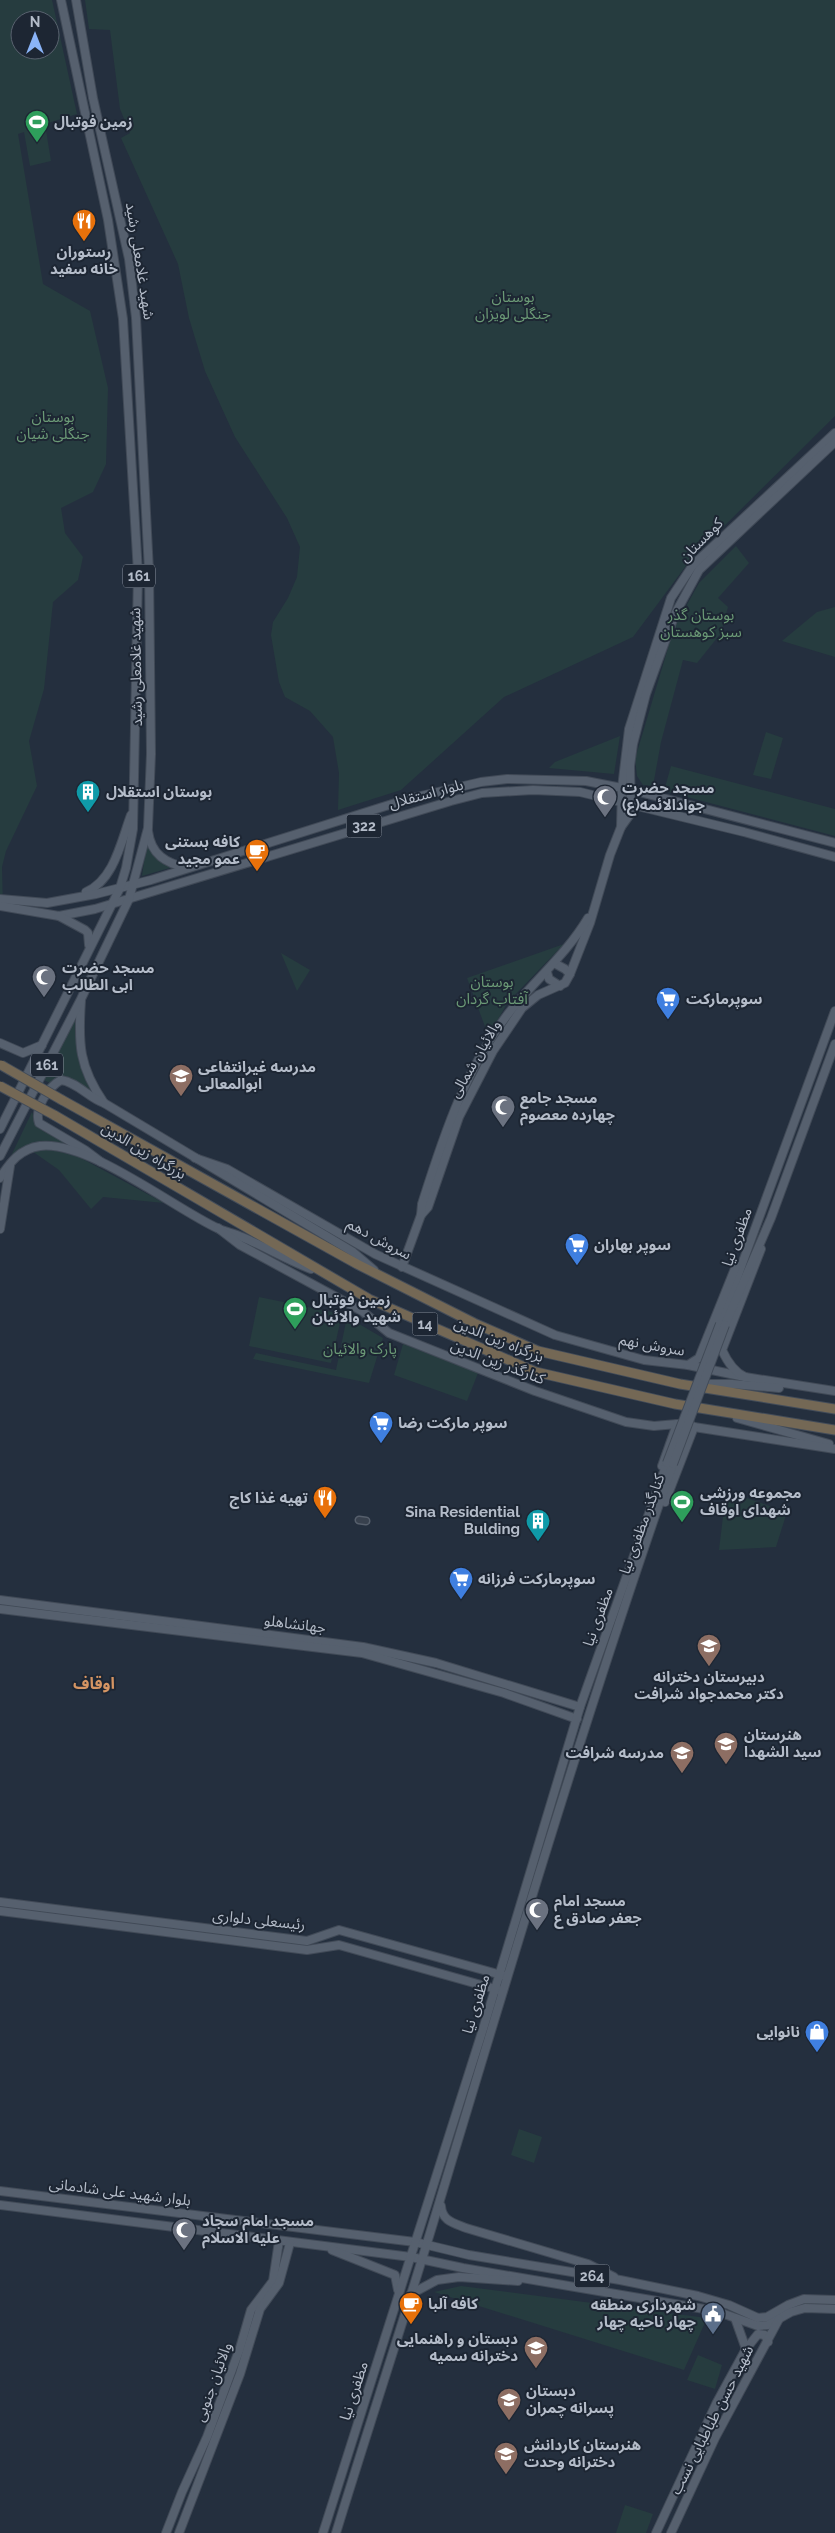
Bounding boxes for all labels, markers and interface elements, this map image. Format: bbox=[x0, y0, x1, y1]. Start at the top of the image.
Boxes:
north arrow bbox=[10, 10, 60, 60]
text: N bbox=[30, 14, 40, 30]
sports icon: زمین فوتبال bbox=[24, 109, 50, 143]
place label: زمین فوتبال bbox=[54, 113, 133, 131]
street label: شهید غلامعلی رشید bbox=[122, 201, 158, 321]
restaurant icon: رستوران خانه سفید bbox=[71, 208, 97, 242]
place label: رستوران خانه سفید bbox=[50, 243, 118, 278]
park label: بوستان جنگلی لویزان bbox=[475, 288, 551, 323]
park label: بوستان جنگلی شیان bbox=[17, 408, 90, 443]
street label: کوهستان bbox=[675, 514, 727, 566]
road number: 161 bbox=[123, 564, 155, 588]
park label: بوستان گذر سبز کوهستان bbox=[660, 606, 742, 641]
street label: شهید غلامعلی رشید bbox=[126, 607, 146, 727]
street label: بلوار استقلال bbox=[387, 775, 465, 813]
building icon: بوستان استقلال bbox=[75, 779, 101, 813]
place label: مسجد حضرت جوادالائمه(ع) bbox=[622, 779, 715, 816]
place label: بوستان استقلال bbox=[106, 783, 212, 801]
mosque icon: مسجد حضرت جوادالائمه(ع) bbox=[592, 784, 618, 818]
road number: 322 bbox=[346, 814, 382, 838]
place label: کافه بستنی عمو مجید bbox=[165, 833, 240, 868]
cafe icon: کافه بستنی عمو مجید bbox=[244, 838, 270, 872]
place label: مسجد حضرت ابی الطالب bbox=[62, 959, 155, 994]
mosque icon: مسجد حضرت ابی الطالب bbox=[31, 964, 57, 998]
park label: بوستان آفتاب گردان bbox=[456, 973, 528, 1008]
supermarket icon: سوپرمارکت bbox=[655, 986, 681, 1020]
place label: سوپرمارکت bbox=[686, 990, 763, 1009]
street label: والائیان شمالی bbox=[445, 1017, 505, 1101]
road number: 161 bbox=[31, 1054, 63, 1076]
place label: مدرسه غیرانتفاعی ابوالمعالی bbox=[198, 1058, 316, 1093]
school or university icon: مدرسه غیرانتفاعی ابوالمعالی bbox=[168, 1063, 194, 1097]
place label: مسجد جامع چهارده معصوم bbox=[520, 1089, 616, 1126]
mosque icon: مسجد جامع چهارده معصوم bbox=[490, 1094, 516, 1128]
street label: بزرگراه زین الدین bbox=[99, 1119, 189, 1183]
street label: مظفری نیا bbox=[718, 1205, 756, 1269]
street label: سروش دهم bbox=[343, 1214, 415, 1265]
supermarket icon: سوپر بهاران bbox=[564, 1232, 590, 1266]
place label: سوپر بهاران bbox=[594, 1236, 671, 1255]
place label: زمین فوتبال شهید والائیان bbox=[312, 1291, 401, 1326]
sports icon: زمین فوتبال شهید والائیان bbox=[282, 1296, 308, 1330]
road number: 14 bbox=[412, 1312, 438, 1336]
street label: بزرگراه زین الدین bbox=[451, 1314, 547, 1366]
street label: سروش نهم bbox=[617, 1330, 687, 1362]
street label: کنارگذر زین الدین bbox=[448, 1336, 548, 1388]
park label: پارک والائیان bbox=[323, 1340, 397, 1359]
supermarket icon: سوپر مارکت رضا bbox=[368, 1410, 394, 1444]
place label: سوپر مارکت رضا bbox=[398, 1414, 508, 1433]
street label: کنارگذر مظفری نیا bbox=[616, 1471, 669, 1577]
place label: مجموعه ورزشی شهدای اوقاف bbox=[700, 1484, 802, 1519]
restaurant icon: تهیه غذا کاج bbox=[312, 1485, 338, 1519]
place label: تهیه غذا کاج bbox=[229, 1489, 309, 1509]
sports icon: مجموعه ورزشی شهدای اوقاف bbox=[669, 1489, 695, 1523]
place label: Sina Residential Bulding bbox=[405, 1503, 520, 1538]
building icon: Sina Residential Bulding bbox=[525, 1508, 551, 1542]
supermarket icon: سوپرمارکت فرزانه bbox=[448, 1566, 474, 1600]
place label: سوپرمارکت فرزانه bbox=[478, 1570, 596, 1589]
street label: مظفری نیا bbox=[579, 1585, 617, 1649]
street label: جهانشاهلو bbox=[263, 1611, 327, 1637]
school or university icon: دبیرستان دخترانه دکتر محمدجواد شرافت bbox=[696, 1633, 722, 1667]
place label: دبیرستان دخترانه دکتر محمدجواد شرافت bbox=[634, 1668, 784, 1703]
district label: اوقاف bbox=[73, 1674, 115, 1693]
place label: هنرستان سید الشهدا bbox=[744, 1726, 822, 1761]
school or university icon: هنرستان سید الشهدا bbox=[713, 1731, 739, 1765]
school or university icon: مدرسه شرافت bbox=[669, 1740, 695, 1774]
place label: مدرسه شرافت bbox=[565, 1744, 664, 1762]
place label: مسجد امام جعفر صادق ع bbox=[554, 1892, 642, 1929]
mosque icon: مسجد امام جعفر صادق ع bbox=[524, 1897, 550, 1931]
street label: رئیسعلی دلواری bbox=[212, 1906, 306, 1934]
street label: مظفری نیا bbox=[458, 1972, 494, 2036]
shop icon: نانوایی bbox=[804, 2019, 830, 2053]
place label: نانوایی bbox=[756, 2023, 800, 2041]
street label: بلوار شهید علی شادمانی bbox=[48, 2174, 192, 2210]
place label: مسجد امام سجاد علیه الاسلام bbox=[202, 2212, 314, 2249]
mosque icon: مسجد امام سجاد علیه الاسلام bbox=[171, 2217, 197, 2251]
road number: 264 bbox=[574, 2264, 610, 2288]
cafe icon: کافه آلبا bbox=[398, 2291, 424, 2325]
place label: کافه آلبا bbox=[428, 2295, 478, 2313]
place label: شهرداری منطقه چهار ناحیه چهار bbox=[591, 2296, 697, 2332]
public building icon: شهرداری منطقه چهار ناحیه چهار bbox=[700, 2301, 726, 2335]
place label: دبستان و راهنمایی دخترانه سمیه bbox=[397, 2330, 518, 2365]
school or university icon: دبستان و راهنمایی دخترانه سمیه bbox=[523, 2335, 549, 2369]
street label: والائیان جنوبی bbox=[190, 2340, 236, 2424]
street label: شهید حسن طباطبایی نسب bbox=[667, 2342, 758, 2498]
street label: مظفری نیا bbox=[336, 2359, 372, 2423]
place label: دبستان پسرانه چمران bbox=[526, 2382, 614, 2418]
school or university icon: دبستان پسرانه چمران bbox=[496, 2387, 522, 2421]
place label: هنرستان کاردانش دخترانه وحدت bbox=[524, 2436, 641, 2471]
school or university icon: هنرستان کاردانش دخترانه وحدت bbox=[493, 2441, 519, 2475]

